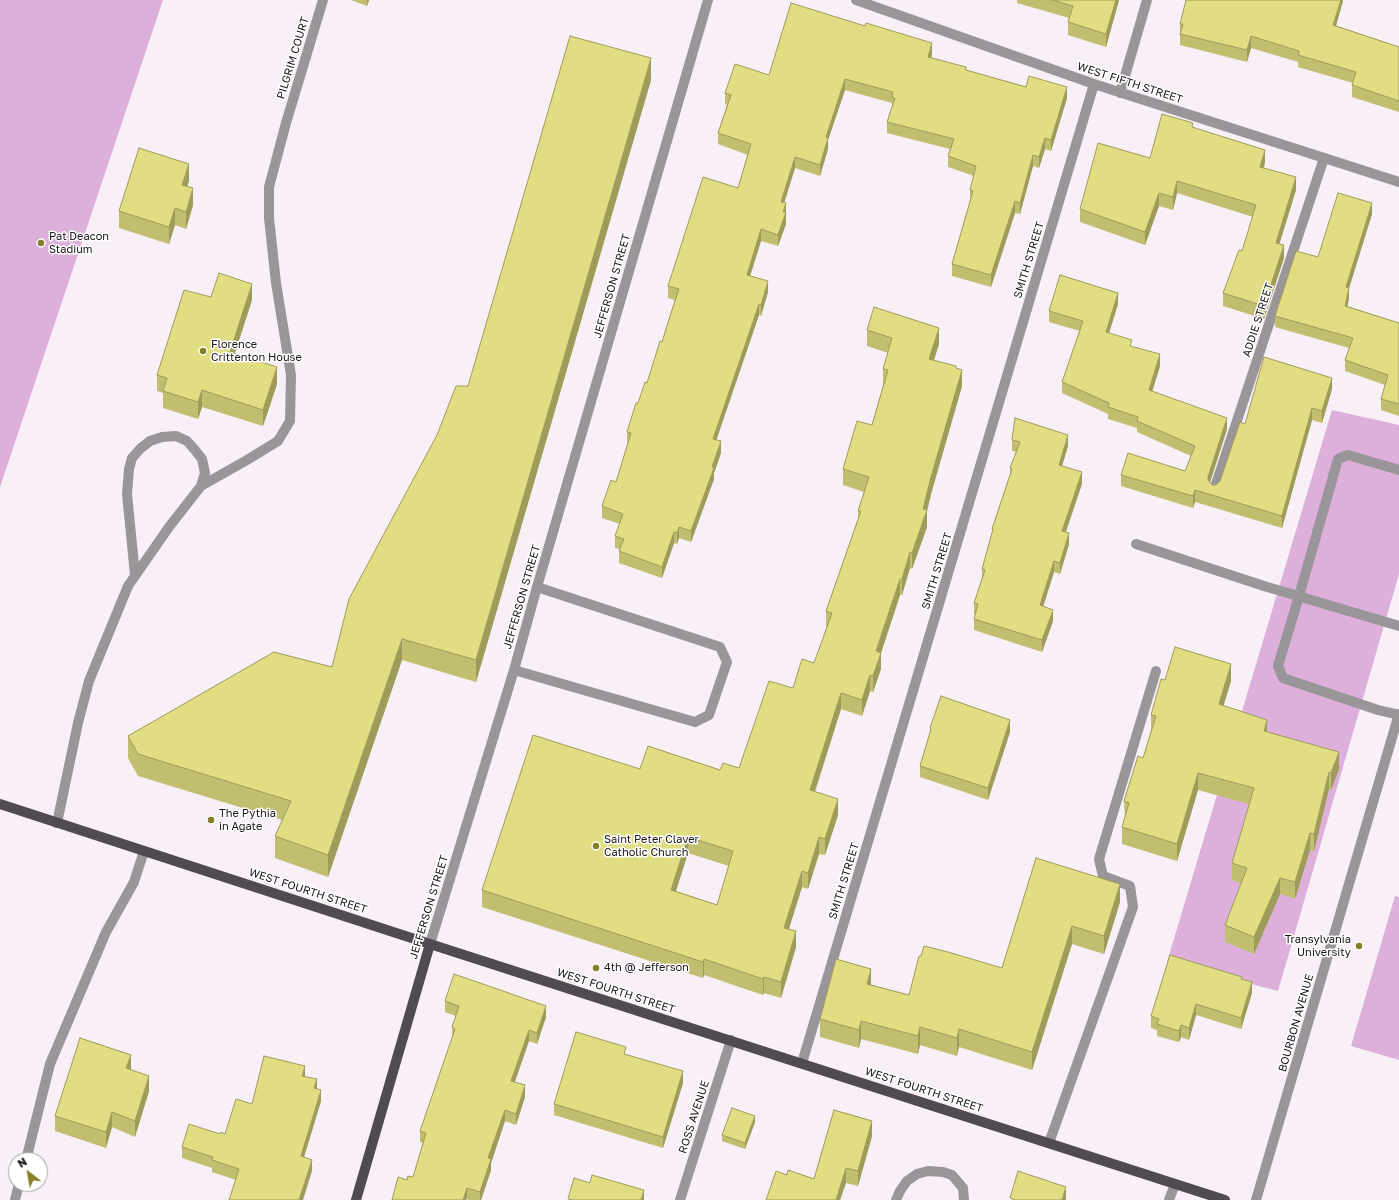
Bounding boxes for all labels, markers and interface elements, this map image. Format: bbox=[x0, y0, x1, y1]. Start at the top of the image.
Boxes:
street label: PILGRIM COURT bbox=[274, 15, 312, 101]
street label: WEST FIFTH STREET bbox=[1076, 60, 1184, 106]
street label: SMITH STREET bbox=[1011, 220, 1047, 300]
place label: Pat Deacon Stadium bbox=[49, 230, 109, 256]
street label: JEFFERSON STREET bbox=[591, 232, 633, 340]
marker: Pat Deacon Stadium bbox=[36, 238, 46, 248]
street label: ADDIE STREET bbox=[1240, 281, 1276, 359]
place label: Florence Crittenton House bbox=[211, 338, 302, 364]
marker: Florence Crittenton House bbox=[198, 346, 208, 356]
street label: SMITH STREET bbox=[919, 531, 955, 611]
street label: JEFFERSON STREET bbox=[501, 543, 543, 651]
place label: The Pythia in Agate bbox=[219, 807, 276, 833]
marker: The Pythia in Agate bbox=[206, 815, 216, 825]
place label: Saint Peter Claver Catholic Church bbox=[604, 833, 699, 859]
marker: Saint Peter Claver Catholic Church bbox=[591, 841, 601, 851]
street label: SMITH STREET bbox=[826, 841, 862, 921]
street label: JEFFERSON STREET bbox=[407, 853, 451, 961]
street label: WEST FOURTH STREET bbox=[247, 866, 369, 916]
place label: Transylvania University bbox=[1285, 933, 1351, 959]
marker: Transylvania University bbox=[1354, 941, 1364, 951]
place label: 4th @ Jefferson bbox=[604, 961, 689, 975]
marker: 4th @ Jefferson bbox=[591, 963, 601, 973]
street label: WEST FOURTH STREET bbox=[555, 966, 677, 1016]
street label: BOURBON AVENUE bbox=[1276, 973, 1316, 1073]
street label: WEST FOURTH STREET bbox=[863, 1065, 985, 1115]
street label: ROSS AVENUE bbox=[676, 1079, 712, 1155]
north arrow bbox=[8, 1152, 48, 1192]
text: N bbox=[15, 1154, 29, 1170]

